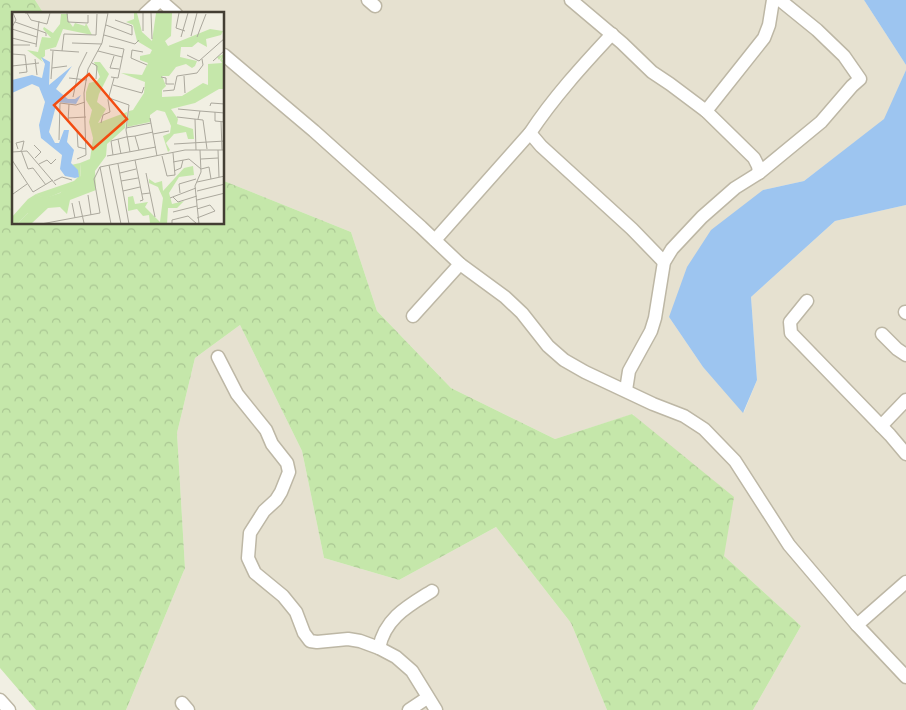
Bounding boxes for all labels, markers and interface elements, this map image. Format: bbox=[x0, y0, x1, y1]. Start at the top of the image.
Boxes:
inset map bbox=[12, 12, 225, 225]

